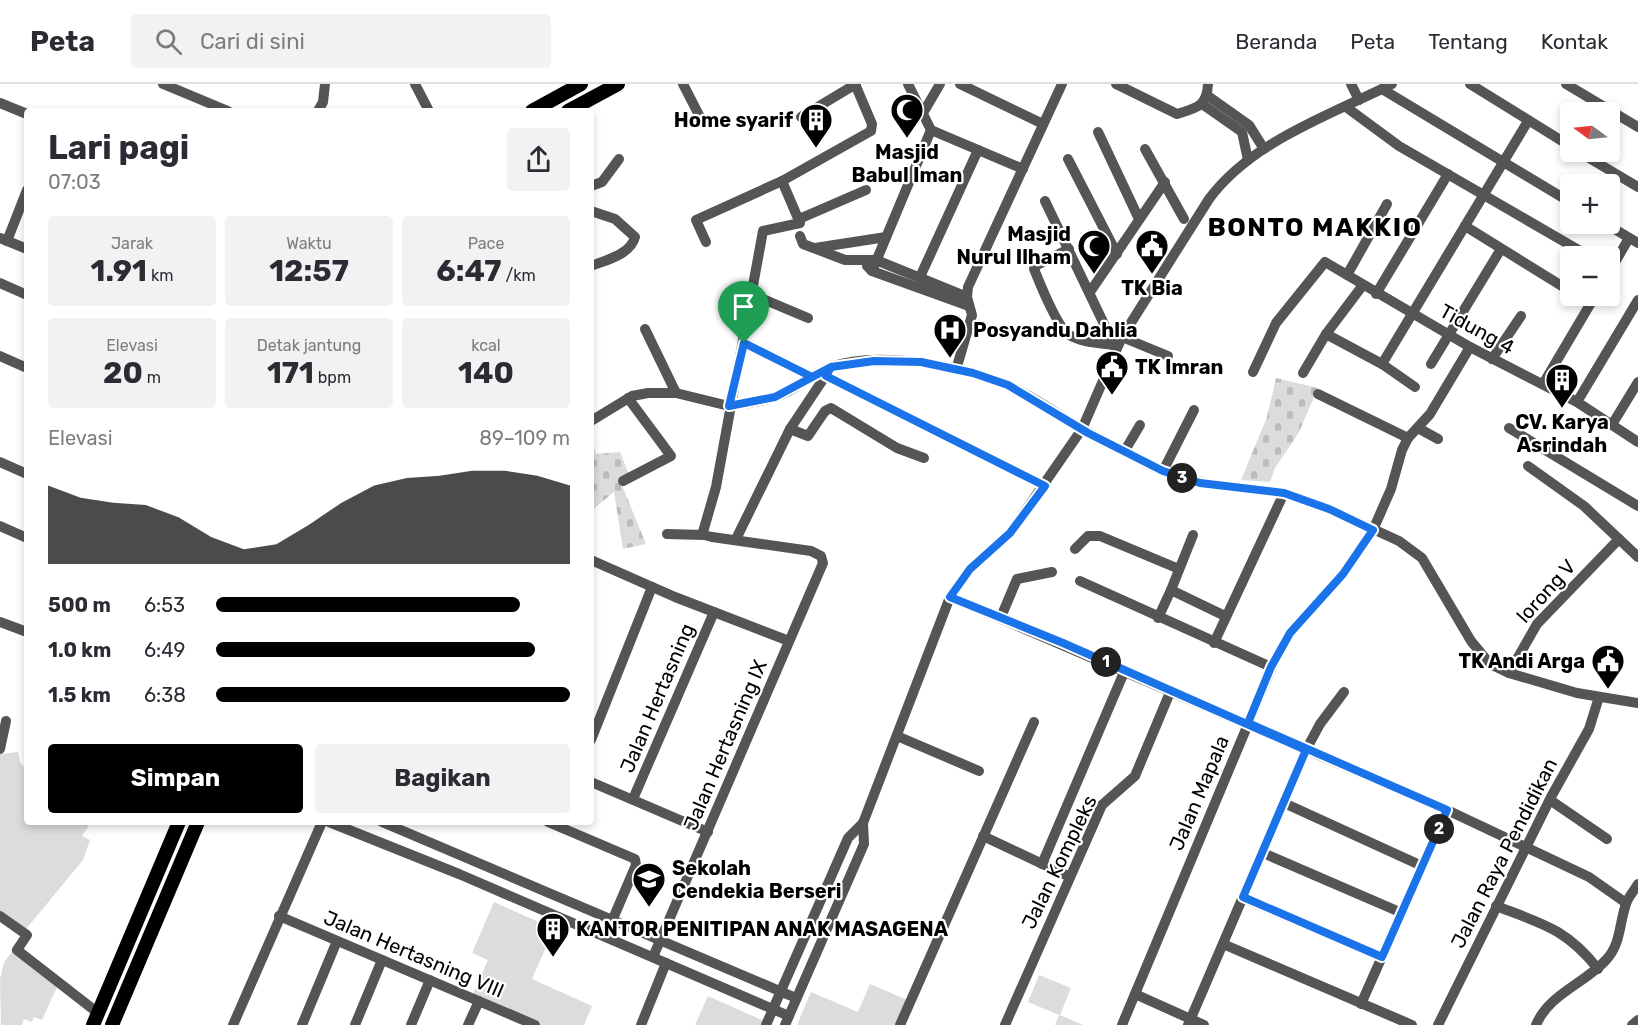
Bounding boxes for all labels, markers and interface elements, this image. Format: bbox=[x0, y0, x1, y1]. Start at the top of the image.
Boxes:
search box bbox=[131, 14, 551, 68]
text: Peta bbox=[30, 25, 95, 58]
icon: search bbox=[152, 25, 185, 58]
text: Cari di sini bbox=[200, 28, 305, 55]
text: Beranda bbox=[1235, 29, 1317, 54]
text: Peta bbox=[1350, 29, 1395, 54]
text: Tentang bbox=[1428, 29, 1508, 54]
text: Kontak bbox=[1541, 29, 1608, 54]
mosque icon: Masjid Babul Iman bbox=[889, 92, 925, 139]
building icon: Home syarif bbox=[798, 102, 834, 149]
north arrow bbox=[1560, 102, 1620, 162]
map controls bbox=[1560, 102, 1620, 306]
place label: Home syarif bbox=[674, 108, 793, 132]
text: Lari pagi bbox=[48, 128, 189, 167]
button: share bbox=[507, 128, 570, 191]
place label: Masjid Babul Iman bbox=[852, 140, 962, 187]
text: 07:03 bbox=[48, 170, 101, 194]
button: + bbox=[1560, 174, 1620, 234]
district label: BONTO MAKKIO bbox=[1207, 212, 1423, 243]
place label: Masjid Nurul Ilham bbox=[957, 222, 1071, 269]
mosque icon: Masjid Nurul Ilham bbox=[1076, 228, 1112, 275]
public building icon: TK Bia bbox=[1134, 228, 1170, 275]
text: Jarak bbox=[111, 234, 153, 253]
text: Waktu bbox=[286, 234, 332, 253]
text: Pace bbox=[468, 234, 504, 253]
button: − bbox=[1560, 246, 1620, 306]
text: 1.91 bbox=[91, 253, 147, 289]
text: 12:57 bbox=[269, 253, 349, 289]
text: 6:47 bbox=[436, 253, 502, 289]
text: km bbox=[147, 266, 173, 285]
text: /km bbox=[502, 266, 536, 285]
place label: TK Bia bbox=[1121, 276, 1183, 300]
pin bbox=[718, 281, 769, 343]
icon: arrive bbox=[727, 290, 760, 323]
street label: Tidung 4 bbox=[1435, 299, 1519, 359]
hospital icon: Posyandu Dahlia bbox=[932, 312, 968, 359]
place label: Posyandu Dahlia bbox=[973, 318, 1137, 342]
text: Elevasi bbox=[106, 336, 158, 355]
text: Detak jantung bbox=[257, 336, 361, 355]
text: kcal bbox=[471, 336, 501, 355]
public building icon: TK Imran bbox=[1094, 349, 1130, 396]
text: 20 bbox=[103, 355, 143, 391]
text: 171 bbox=[267, 355, 314, 391]
text: 140 bbox=[458, 355, 514, 391]
place label: TK Imran bbox=[1135, 355, 1223, 379]
building icon: CV. Karya Asrindah bbox=[1544, 362, 1580, 409]
text: m bbox=[143, 368, 161, 387]
text: bpm bbox=[314, 368, 351, 387]
place label: CV. Karya Asrindah bbox=[1515, 410, 1609, 457]
text: Elevasi bbox=[48, 426, 113, 450]
text: 89–109 m bbox=[479, 426, 570, 450]
pin: 3 bbox=[1167, 463, 1197, 493]
text: 3 bbox=[1177, 468, 1187, 487]
street label: lorong V bbox=[1511, 554, 1581, 628]
text: 500 m bbox=[48, 593, 111, 617]
text: 6:53 bbox=[144, 593, 185, 617]
street label: Jalan Hertasning bbox=[615, 620, 699, 776]
text: 1.0 km bbox=[48, 638, 111, 662]
text: 6:49 bbox=[144, 638, 185, 662]
public building icon: TK Andi Arga bbox=[1590, 643, 1626, 690]
pin: 1 bbox=[1091, 647, 1121, 677]
place label: TK Andi Arga bbox=[1458, 649, 1585, 673]
text: 1 bbox=[1102, 652, 1110, 671]
street label: Jalan Hertasning IX bbox=[678, 656, 772, 834]
text: 1.5 km bbox=[48, 683, 111, 707]
text: 6:38 bbox=[144, 683, 186, 707]
street label: Jalan Mapala bbox=[1164, 732, 1234, 854]
button: Simpan bbox=[48, 744, 303, 813]
button: Bagikan bbox=[315, 744, 570, 813]
street label: Jalan Raya Pendidikan bbox=[1446, 754, 1562, 952]
street label: Jalan Kompleks bbox=[1016, 791, 1102, 933]
pin: 2 bbox=[1424, 814, 1454, 844]
text: 2 bbox=[1434, 819, 1444, 838]
place label: Sekolah Cendekia Berseri bbox=[672, 856, 842, 903]
school or university icon: Sekolah Cendekia Berseri bbox=[631, 861, 667, 908]
street label: Jalan Hertasning VIII bbox=[320, 905, 508, 1003]
building icon: KANTOR PENITIPAN ANAK MASAGENA bbox=[535, 911, 571, 958]
place label: KANTOR PENITIPAN ANAK MASAGENA bbox=[576, 917, 949, 941]

